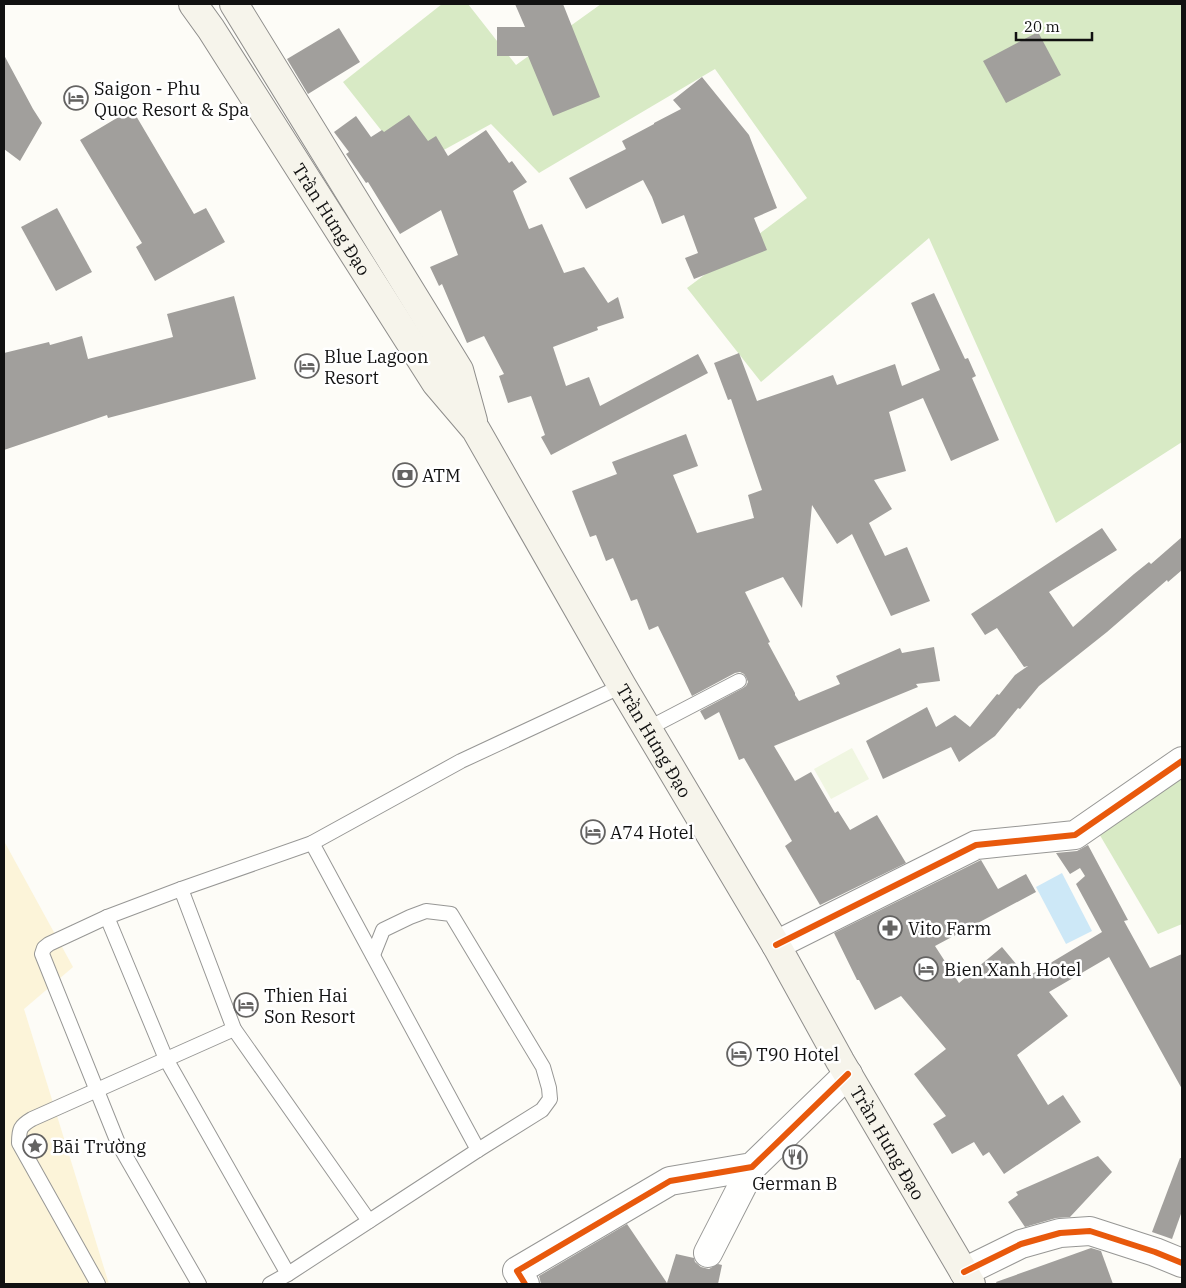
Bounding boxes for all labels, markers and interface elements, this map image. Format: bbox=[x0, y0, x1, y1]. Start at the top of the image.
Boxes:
scale bar bbox=[1016, 10, 1092, 42]
text: 20 m bbox=[1024, 17, 1060, 36]
place label: Saigon - Phu Quoc Resort & Spa bbox=[94, 77, 250, 121]
hotel icon: Saigon - Phu Quoc Resort & Spa bbox=[63, 85, 89, 111]
street label: Trần Hưng Đạo bbox=[288, 159, 376, 279]
place label: Blue Lagoon Resort bbox=[324, 345, 429, 389]
hotel icon: Blue Lagoon Resort bbox=[294, 353, 320, 379]
bank icon: ATM bbox=[392, 462, 418, 488]
place label: ATM bbox=[422, 464, 461, 487]
street label: Trần Hưng Đạo bbox=[612, 679, 697, 802]
hotel icon: A74 Hotel bbox=[580, 819, 606, 845]
place label: A74 Hotel bbox=[610, 821, 694, 844]
pharmacy icon: Vito Farm bbox=[877, 915, 903, 941]
place label: Vito Farm bbox=[908, 917, 991, 940]
hotel icon: Bien Xanh Hotel bbox=[913, 956, 939, 982]
place label: Bien Xanh Hotel bbox=[944, 958, 1081, 981]
place label: Thien Hai Son Resort bbox=[264, 984, 355, 1028]
hotel icon: Thien Hai Son Resort bbox=[233, 992, 259, 1018]
hotel icon: T90 Hotel bbox=[726, 1041, 752, 1067]
place label: T90 Hotel bbox=[756, 1043, 839, 1066]
street label: Trần Hưng Đạo bbox=[845, 1081, 930, 1204]
place icon: Bãi Trường bbox=[22, 1133, 48, 1159]
place label: Bãi Trường bbox=[52, 1135, 146, 1158]
restaurant icon: German B bbox=[782, 1144, 808, 1170]
place label: German B bbox=[752, 1172, 838, 1195]

